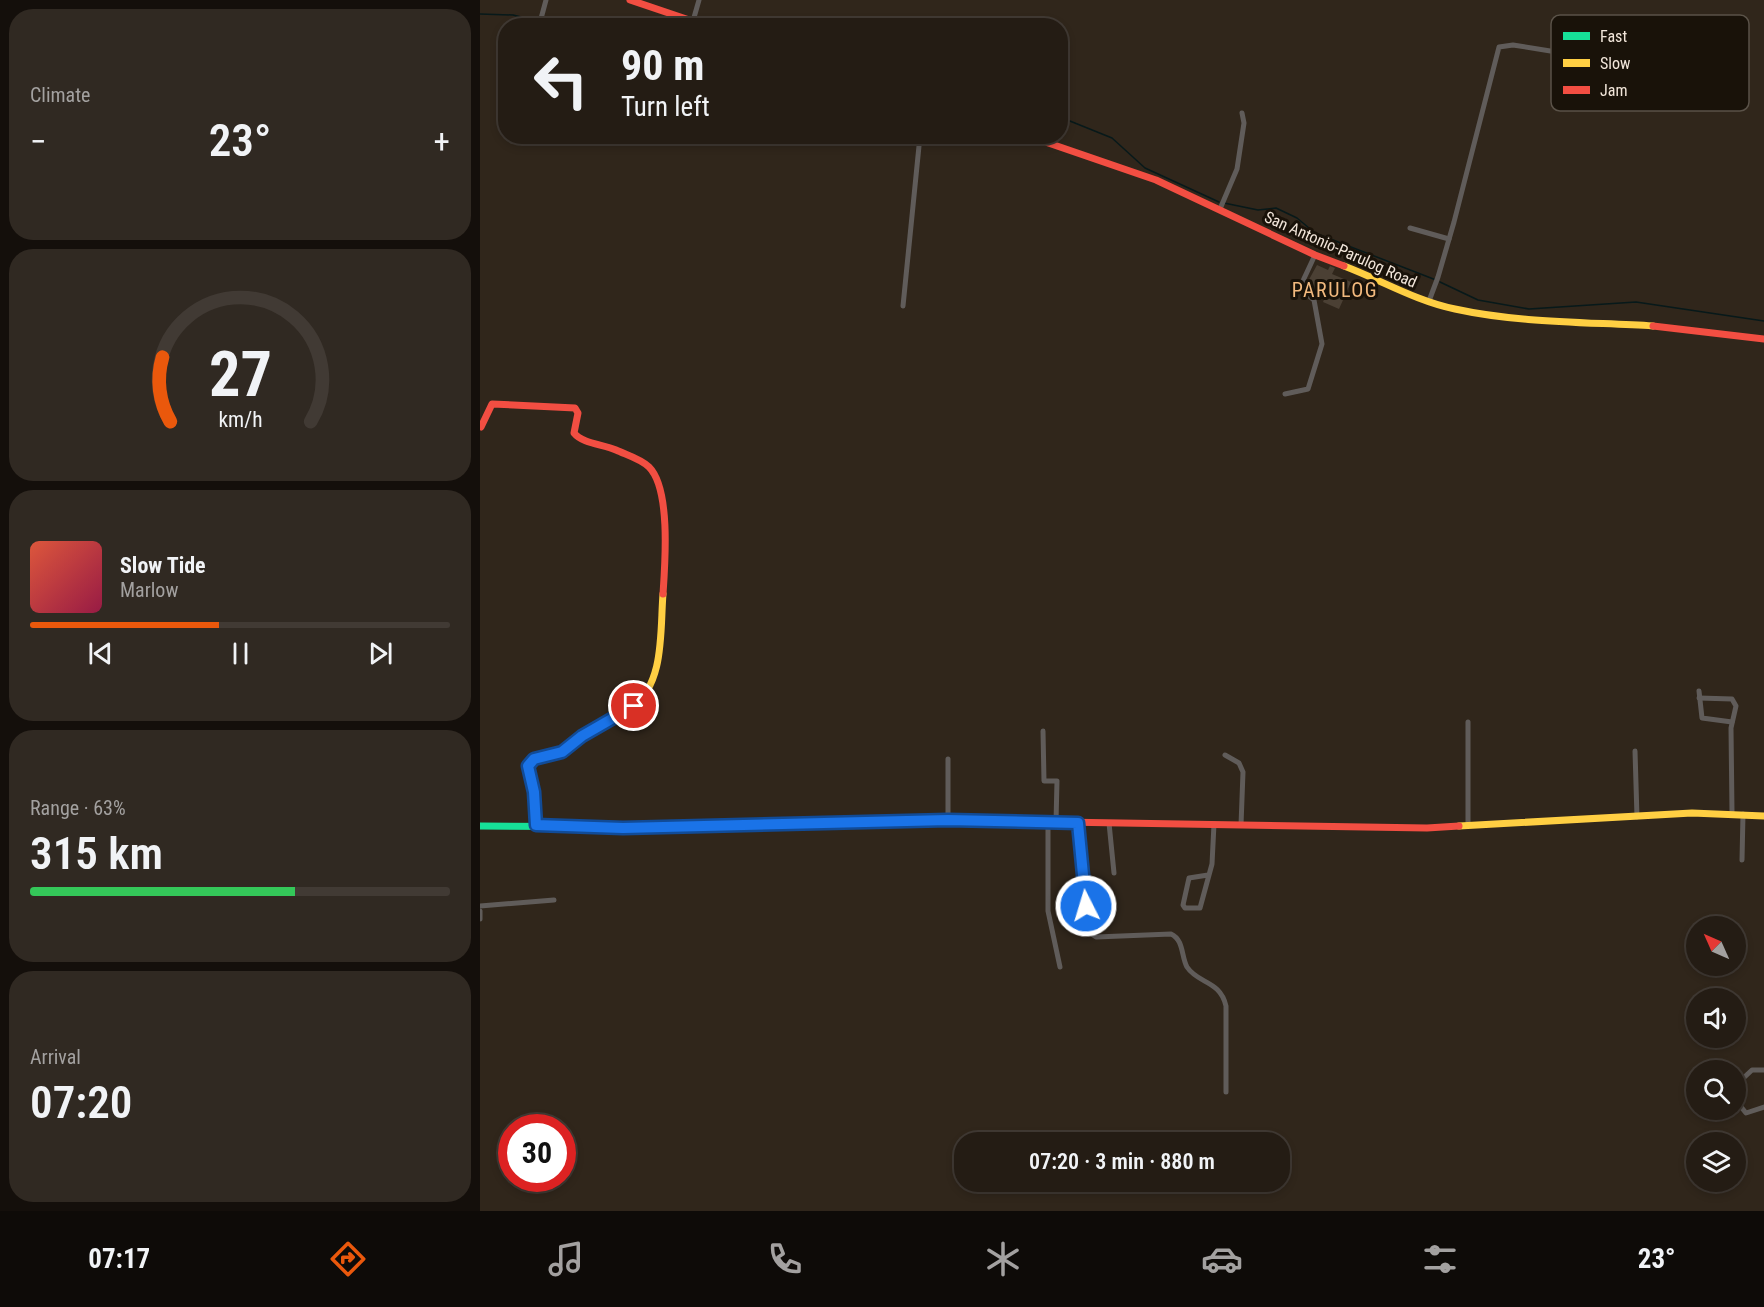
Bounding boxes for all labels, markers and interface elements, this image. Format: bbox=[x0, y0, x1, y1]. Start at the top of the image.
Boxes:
legend bbox=[1551, 15, 1749, 111]
text: Fast bbox=[1600, 27, 1627, 46]
text: 90 m bbox=[621, 41, 704, 90]
icon: left bbox=[522, 42, 600, 120]
text: Slow bbox=[1600, 54, 1630, 73]
text: Jam bbox=[1600, 81, 1627, 100]
text: Climate bbox=[30, 83, 90, 107]
text: Turn left bbox=[621, 91, 710, 123]
text: 23° bbox=[209, 114, 271, 167]
text: − bbox=[30, 122, 47, 161]
text: + bbox=[434, 122, 450, 161]
street label: San Antonio-Parulog Road bbox=[1262, 207, 1420, 292]
district label: PARULOG bbox=[1292, 278, 1378, 302]
text: 27 bbox=[208, 338, 272, 411]
text: km/h bbox=[218, 408, 262, 433]
text: Slow Tide bbox=[120, 553, 206, 578]
text: Marlow bbox=[120, 578, 178, 602]
icon: previous bbox=[84, 637, 117, 670]
icon: pause bbox=[224, 637, 257, 670]
icon: next bbox=[364, 637, 397, 670]
pin bbox=[608, 680, 659, 731]
icon: arrive bbox=[617, 689, 650, 722]
text: Range · 63% bbox=[30, 796, 126, 820]
text: 315 km bbox=[30, 827, 163, 880]
position arrow bbox=[1054, 874, 1118, 938]
north arrow bbox=[1686, 916, 1746, 976]
map controls bbox=[1686, 916, 1746, 1192]
button: sound bbox=[1686, 988, 1746, 1048]
text: Arrival bbox=[30, 1045, 81, 1069]
button: search bbox=[1686, 1060, 1746, 1120]
text: 07:20 bbox=[30, 1076, 132, 1129]
speed limit sign: 30 bbox=[498, 1114, 576, 1192]
button: layers bbox=[1686, 1132, 1746, 1192]
text: 07:20 · 3 min · 880 m bbox=[1029, 1149, 1215, 1174]
icon: directions bbox=[327, 1238, 369, 1280]
icon: music bbox=[545, 1238, 587, 1280]
icon: phone bbox=[764, 1238, 806, 1280]
icon: climate bbox=[982, 1238, 1024, 1280]
icon: car bbox=[1201, 1238, 1243, 1280]
icon: filters bbox=[1419, 1238, 1461, 1280]
text: 07:17 bbox=[88, 1243, 150, 1275]
text: 23° bbox=[1638, 1243, 1676, 1275]

